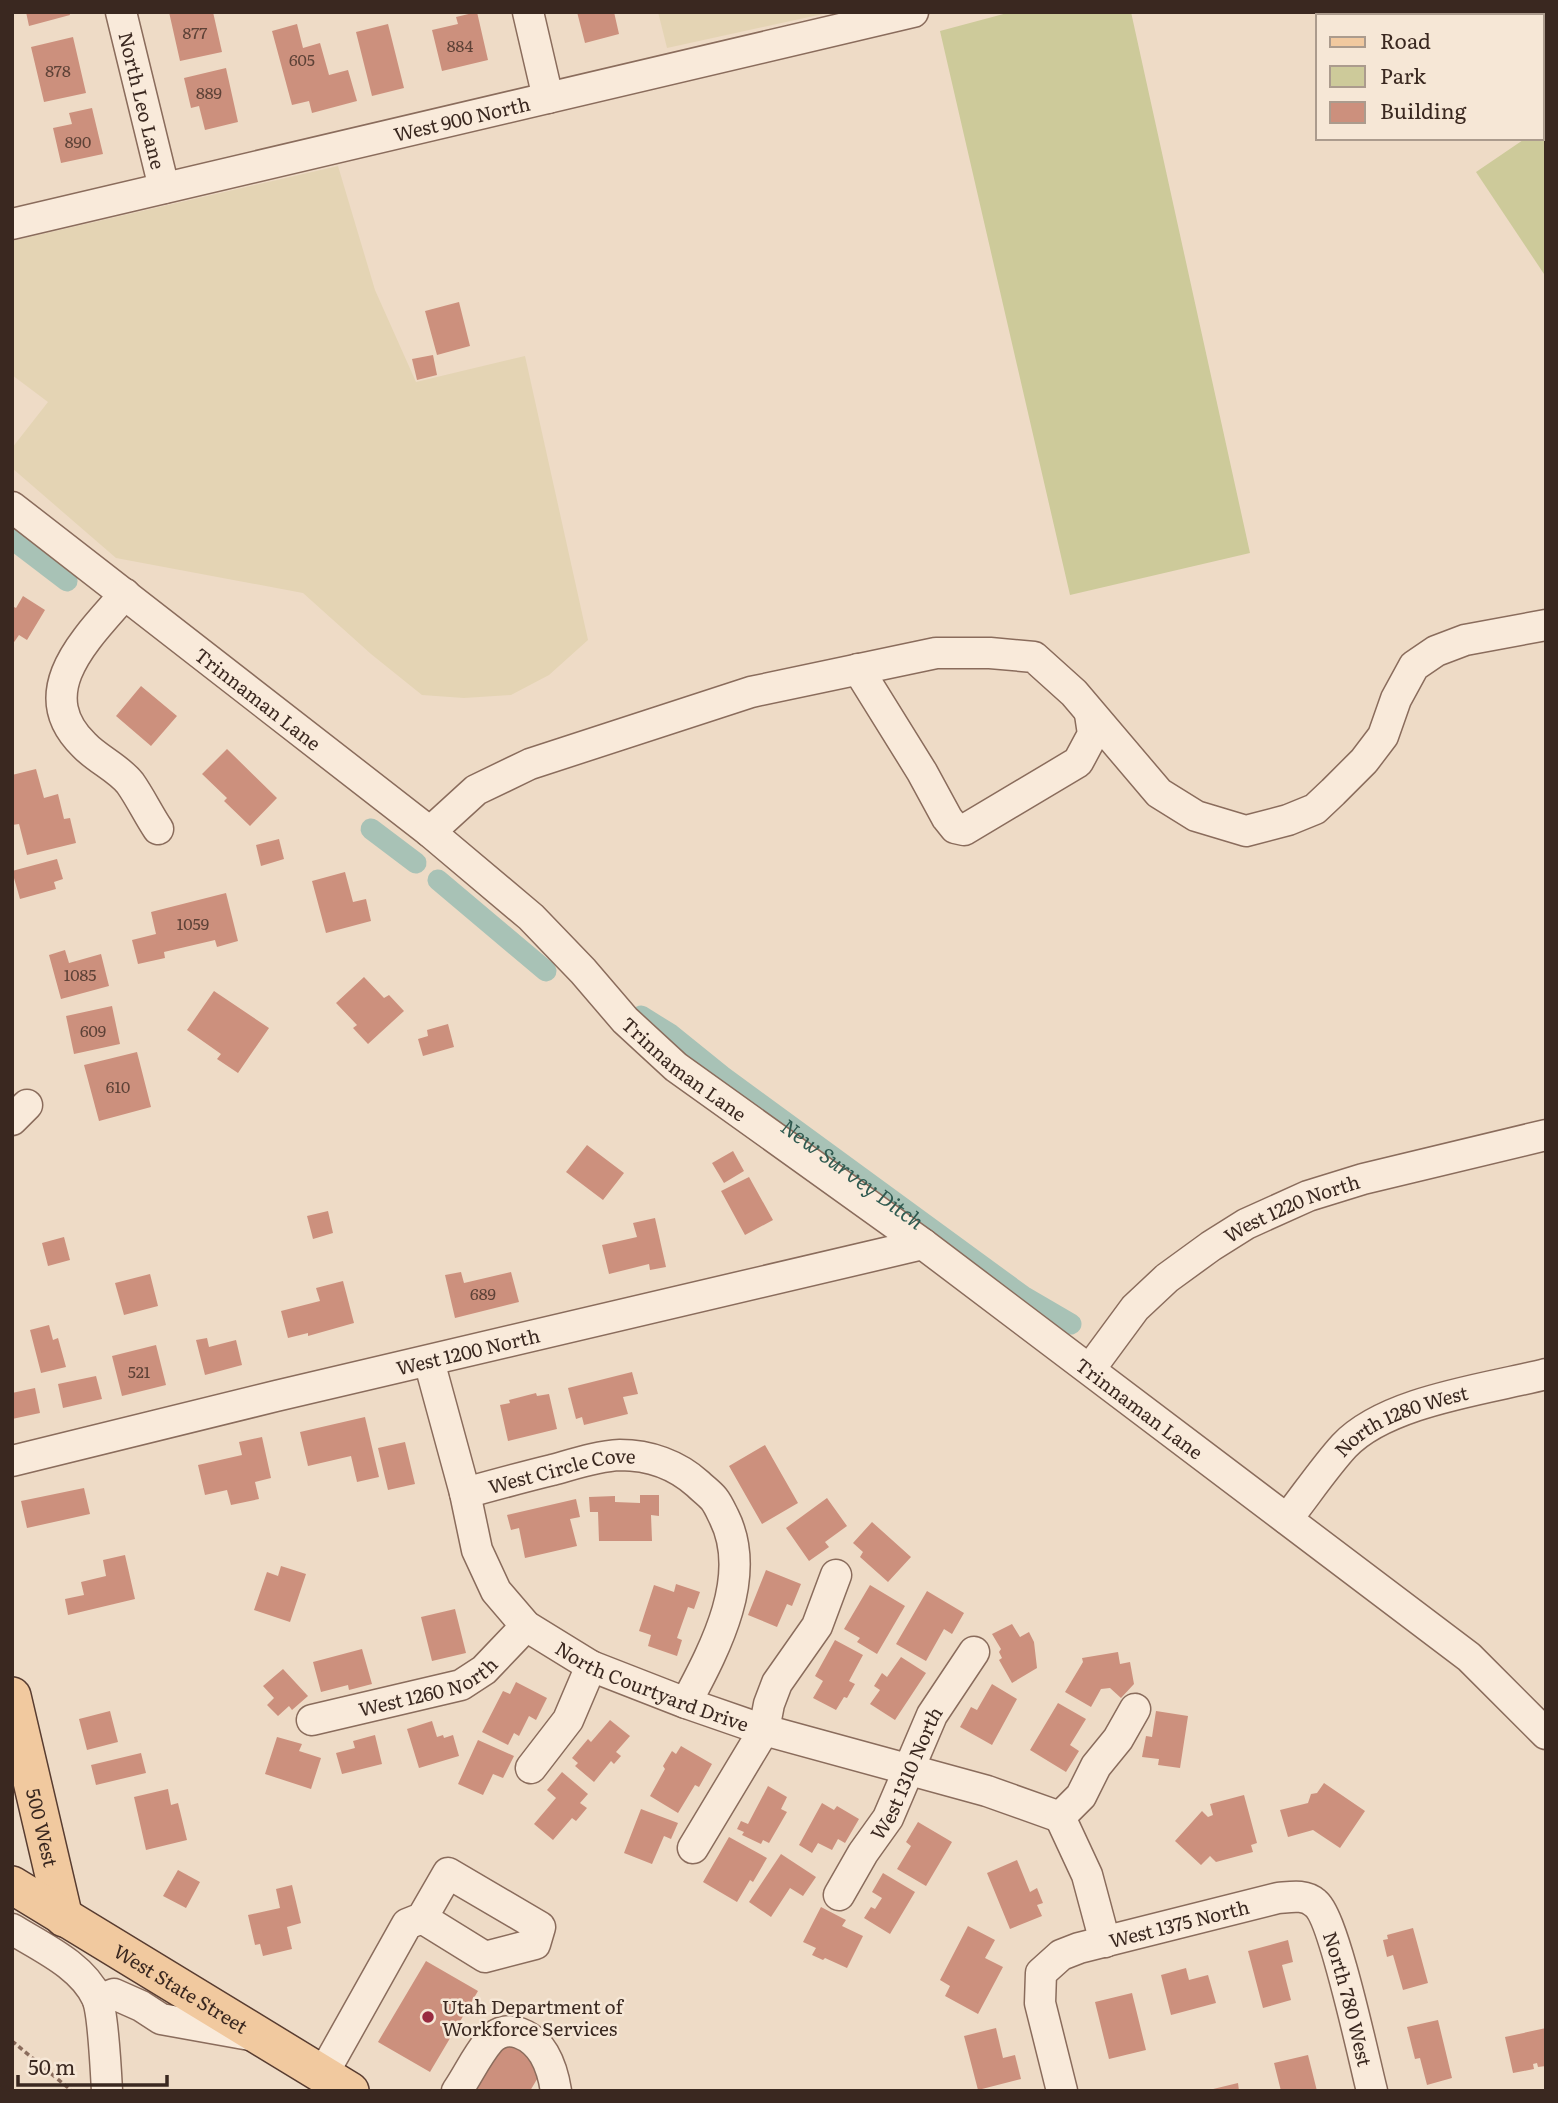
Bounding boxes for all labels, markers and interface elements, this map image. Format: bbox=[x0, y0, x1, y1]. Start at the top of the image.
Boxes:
legend bbox=[1316, 14, 1544, 140]
house number: 877 bbox=[183, 20, 207, 44]
text: Road bbox=[1380, 24, 1431, 55]
street label: North Leo Lane bbox=[112, 29, 173, 172]
house number: 884 bbox=[447, 33, 473, 57]
house number: 605 bbox=[289, 47, 315, 71]
house number: 878 bbox=[45, 58, 71, 82]
text: Park bbox=[1380, 59, 1426, 90]
house number: 889 bbox=[196, 80, 222, 104]
street label: West 900 North bbox=[391, 89, 533, 148]
text: Building bbox=[1380, 94, 1467, 125]
house number: 890 bbox=[65, 129, 91, 153]
street label: Trinnaman Lane bbox=[189, 640, 328, 757]
house number: 1059 bbox=[177, 911, 209, 935]
house number: 1085 bbox=[64, 962, 96, 986]
street label: Trinnaman Lane bbox=[616, 1010, 753, 1128]
house number: 609 bbox=[80, 1018, 106, 1042]
house number: 610 bbox=[106, 1074, 130, 1098]
water label: New Survey Ditch bbox=[776, 1110, 932, 1235]
street label: West 1220 North bbox=[1218, 1167, 1363, 1249]
house number: 689 bbox=[470, 1281, 496, 1305]
street label: West 1200 North bbox=[393, 1320, 543, 1381]
street label: Trinnaman Lane bbox=[1070, 1351, 1209, 1465]
house number: 521 bbox=[128, 1359, 151, 1383]
street label: North 1280 West bbox=[1327, 1378, 1471, 1463]
street label: West Circle Cove bbox=[485, 1441, 637, 1500]
street label: North Courtyard Drive bbox=[550, 1634, 753, 1738]
street label: West 1260 North bbox=[356, 1651, 503, 1723]
street label: West 1310 North bbox=[863, 1700, 948, 1845]
street label: 500 West bbox=[20, 1785, 66, 1870]
street label: West 1375 North bbox=[1106, 1892, 1252, 1954]
street label: North 780 West bbox=[1317, 1927, 1380, 2069]
street label: West State Street bbox=[109, 1936, 254, 2040]
place label: Utah Department of Workforce Services bbox=[442, 1992, 625, 2042]
marker: Utah Department of Workforce Services bbox=[420, 2009, 436, 2025]
scale bar bbox=[18, 2044, 166, 2088]
text: 50 m bbox=[28, 2050, 75, 2081]

